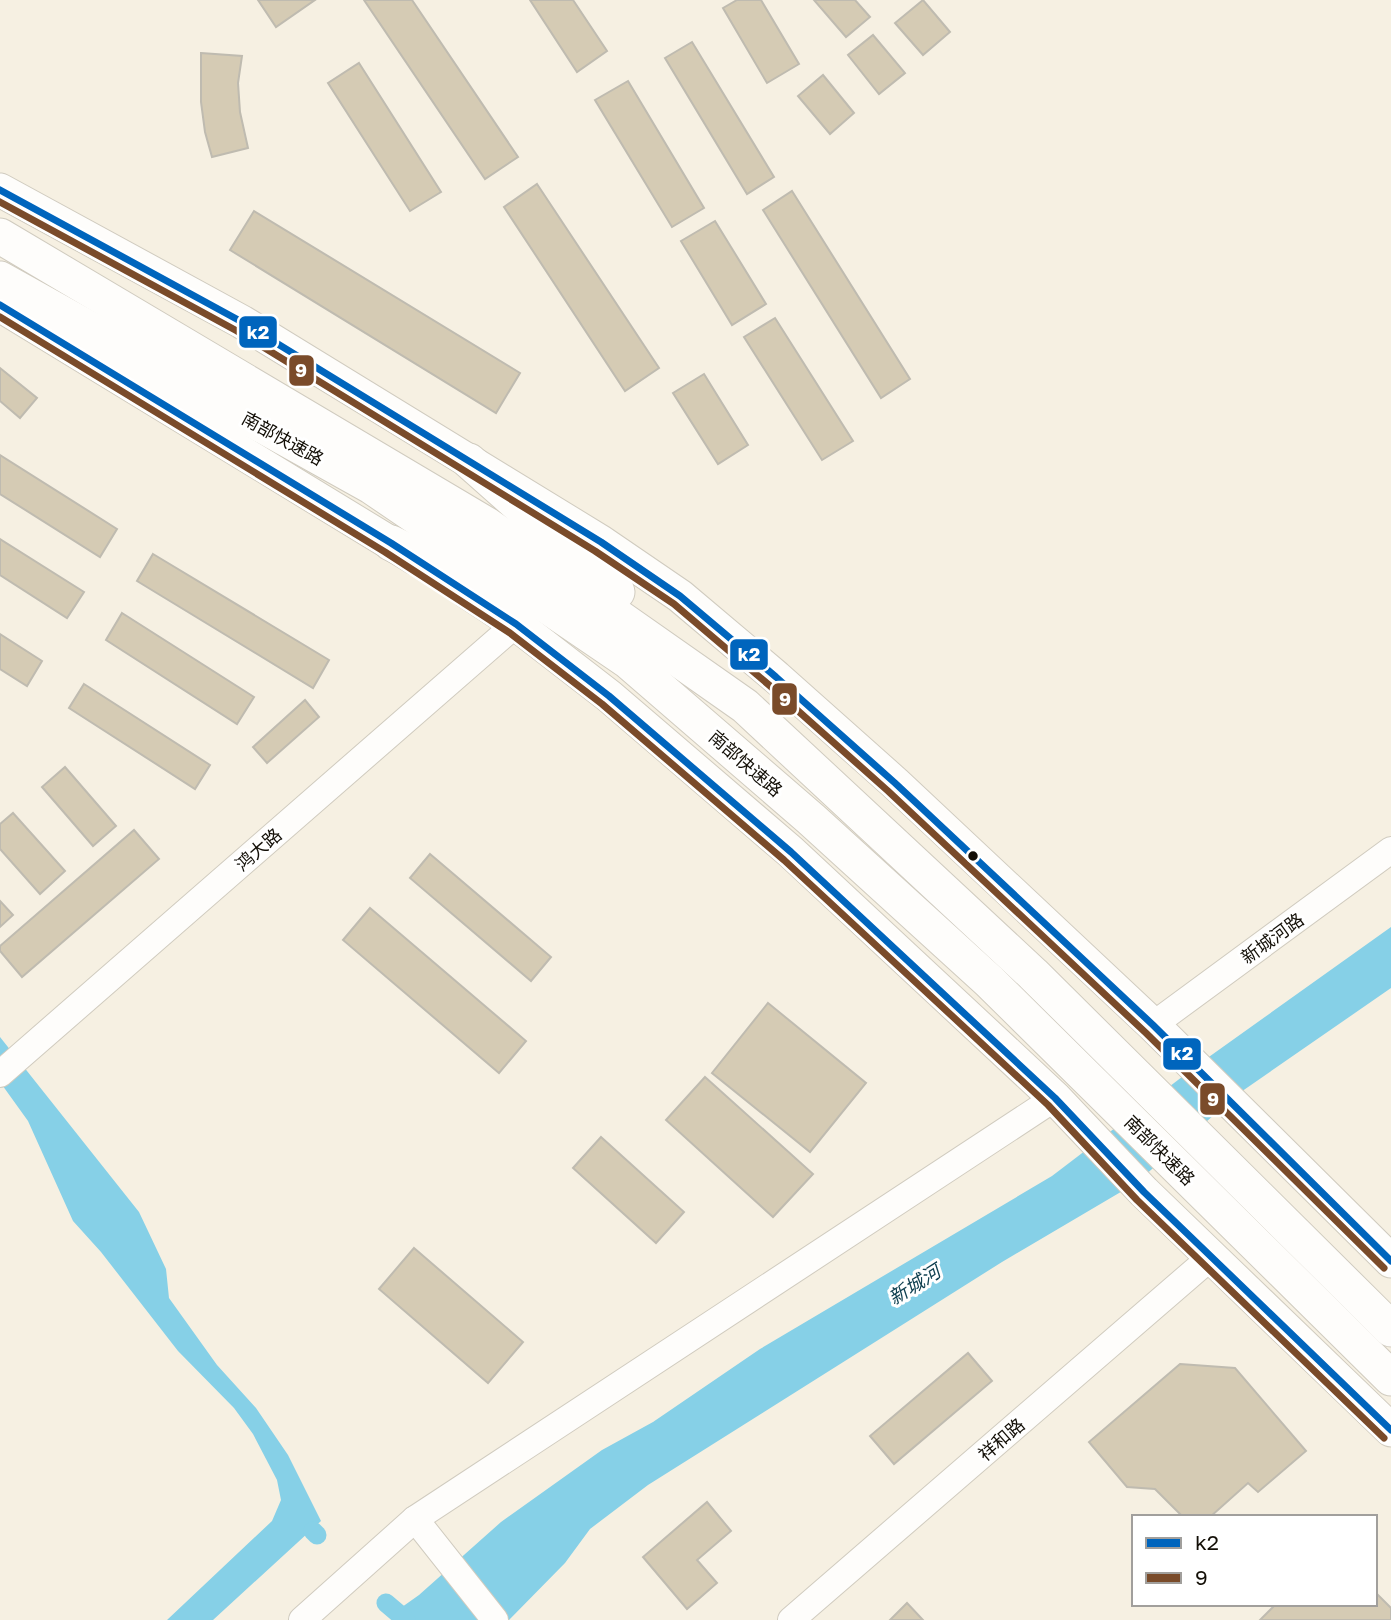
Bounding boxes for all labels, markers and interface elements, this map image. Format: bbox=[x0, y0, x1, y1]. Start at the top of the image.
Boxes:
line badge: k2 bbox=[238, 315, 278, 349]
text: k2 bbox=[247, 320, 269, 343]
line badge: 9 bbox=[288, 354, 315, 387]
text: 9 bbox=[295, 358, 307, 381]
street label: 南部快速路 bbox=[238, 407, 328, 469]
line badge: k2 bbox=[729, 638, 769, 671]
text: k2 bbox=[738, 642, 760, 665]
line badge: 9 bbox=[771, 682, 798, 716]
text: 9 bbox=[779, 687, 791, 710]
street label: 南部快速路 bbox=[705, 725, 787, 801]
street label: 鸿大路 bbox=[230, 823, 286, 875]
unlabelled marker bbox=[966, 849, 980, 863]
street label: 新城河路 bbox=[1236, 908, 1308, 968]
line badge: k2 bbox=[1162, 1037, 1202, 1071]
text: k2 bbox=[1171, 1041, 1193, 1064]
line badge: 9 bbox=[1199, 1082, 1226, 1116]
text: 9 bbox=[1207, 1087, 1219, 1110]
street label: 南部快速路 bbox=[1120, 1110, 1200, 1190]
water label: 新城河 bbox=[884, 1257, 948, 1309]
street label: 祥和路 bbox=[973, 1413, 1029, 1465]
legend bbox=[1132, 1515, 1377, 1606]
text: k2 bbox=[1195, 1529, 1219, 1555]
text: 9 bbox=[1195, 1564, 1208, 1590]

